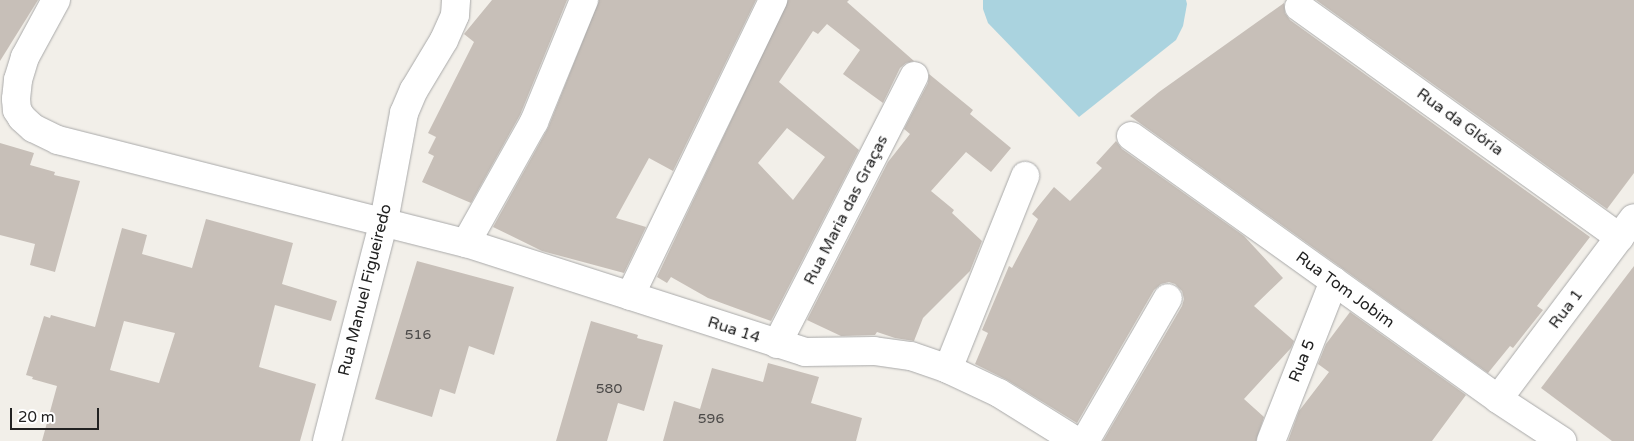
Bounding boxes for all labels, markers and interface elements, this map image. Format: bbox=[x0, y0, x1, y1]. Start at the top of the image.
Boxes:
street label: Rua da Glória bbox=[1413, 84, 1507, 160]
street label: Rua Maria das Graças bbox=[800, 132, 892, 288]
street label: Rua Manuel Figueiredo bbox=[334, 202, 396, 378]
street label: Rua Tom Jobim bbox=[1292, 248, 1398, 332]
street label: Rua 1 bbox=[1545, 286, 1587, 332]
street label: Rua 14 bbox=[705, 312, 763, 348]
house number: 516 bbox=[405, 327, 431, 343]
street label: Rua 5 bbox=[1285, 337, 1319, 385]
house number: 580 bbox=[596, 381, 622, 397]
scale bar bbox=[12, 398, 101, 430]
text: 20 m bbox=[18, 408, 55, 426]
house number: 596 bbox=[698, 411, 724, 427]

